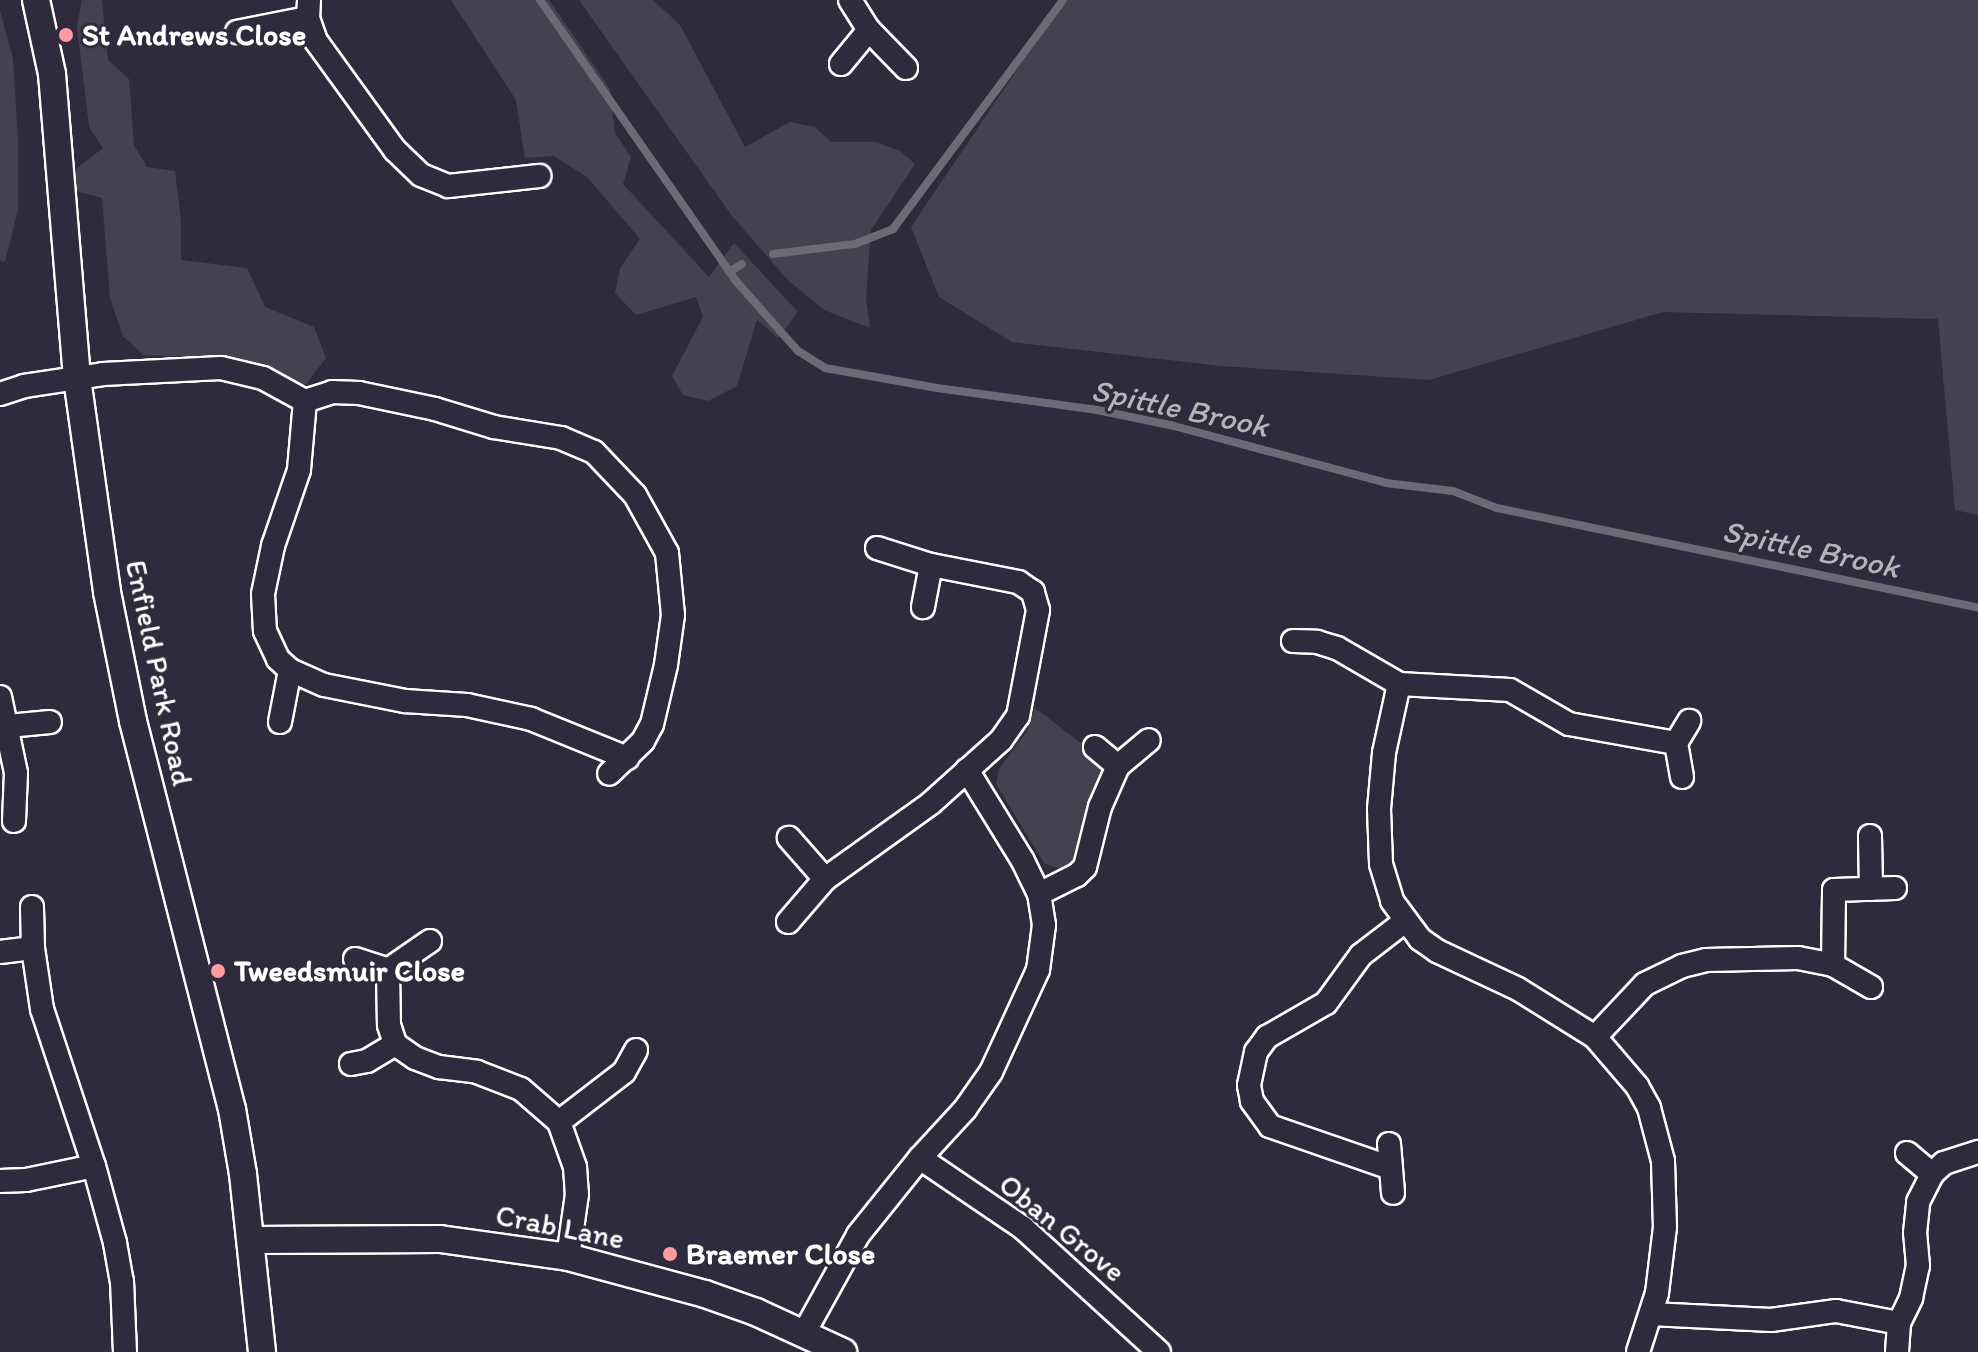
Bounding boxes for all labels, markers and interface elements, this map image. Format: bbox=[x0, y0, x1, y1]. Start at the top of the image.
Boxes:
place label: St Andrews Close bbox=[82, 17, 307, 53]
marker: St Andrews Close bbox=[57, 26, 75, 44]
water label: Spittle Brook bbox=[1088, 371, 1272, 445]
water label: Spittle Brook bbox=[1719, 512, 1903, 586]
street label: Enfield Park Road bbox=[118, 557, 200, 789]
place label: Tweedsmuir Close bbox=[234, 953, 465, 989]
marker: Tweedsmuir Close bbox=[209, 962, 227, 980]
street label: Oban Grove bbox=[992, 1166, 1132, 1290]
street label: Crab Lane bbox=[492, 1197, 628, 1257]
place label: Braemer Close bbox=[686, 1236, 875, 1272]
marker: Braemer Close bbox=[661, 1245, 679, 1263]

